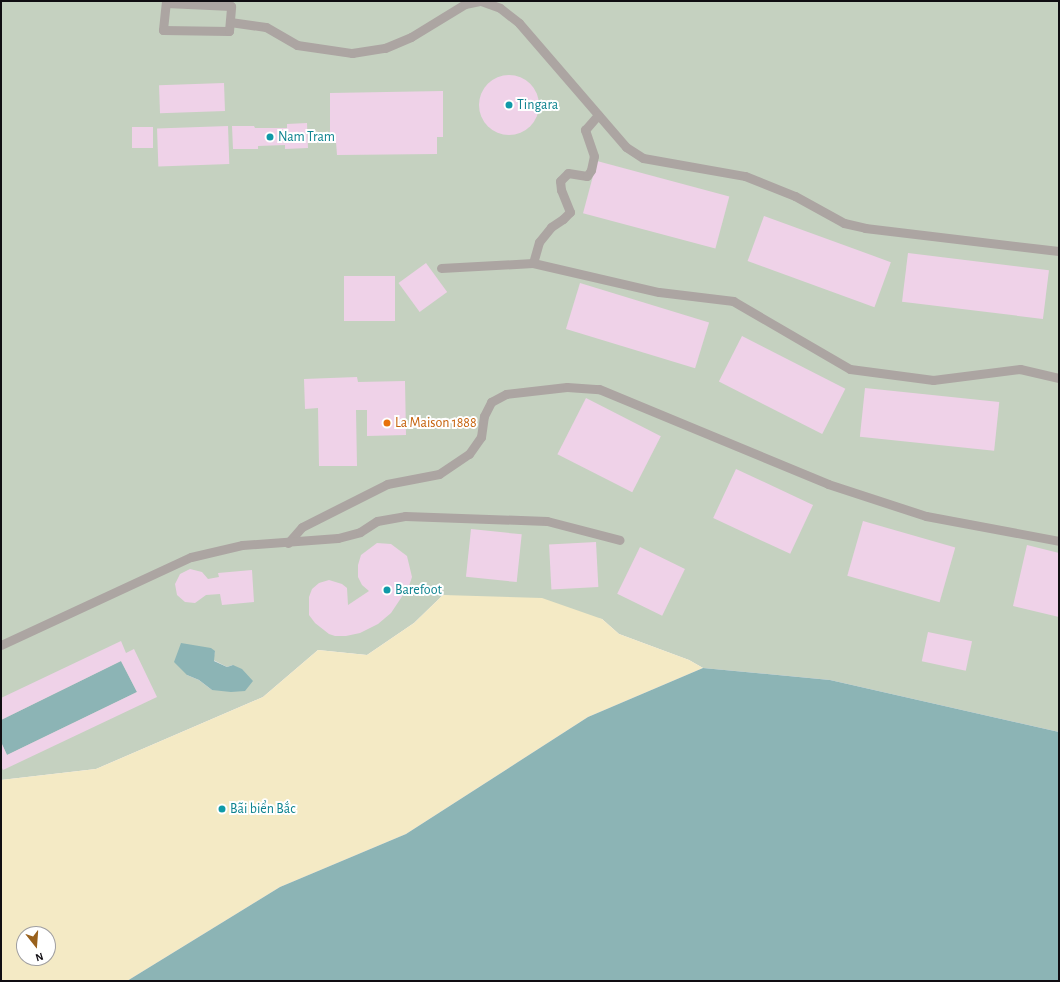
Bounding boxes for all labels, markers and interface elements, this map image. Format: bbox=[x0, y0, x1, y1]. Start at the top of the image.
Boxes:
place label: Tingara bbox=[517, 97, 558, 113]
marker: Tingara bbox=[504, 100, 514, 110]
place label: Nam Tram bbox=[278, 129, 335, 145]
marker: Nam Tram bbox=[265, 132, 275, 142]
place label: La Maison 1888 bbox=[395, 415, 477, 431]
marker: La Maison 1888 bbox=[382, 418, 392, 428]
place label: Barefoot bbox=[395, 582, 442, 598]
marker: Barefoot bbox=[382, 585, 392, 595]
place label: Bãi biển Bắc bbox=[230, 801, 296, 817]
marker: Bãi biển Bắc bbox=[217, 804, 227, 814]
north arrow bbox=[16, 926, 56, 966]
text: N bbox=[34, 951, 45, 963]

